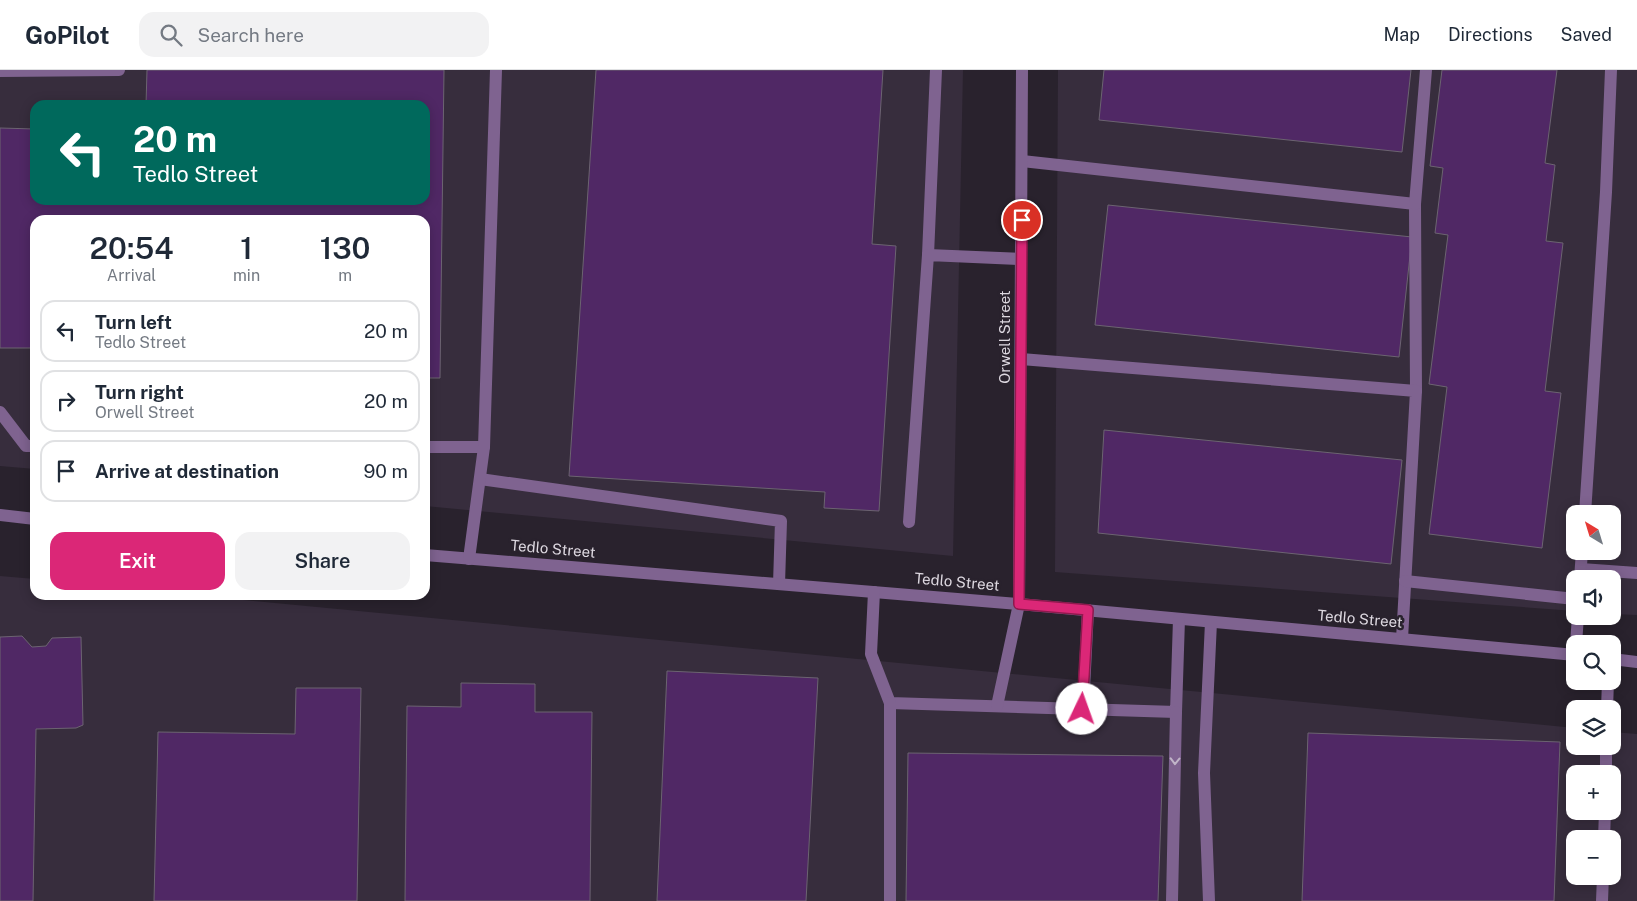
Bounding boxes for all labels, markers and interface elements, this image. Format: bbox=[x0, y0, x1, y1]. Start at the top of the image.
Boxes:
search box bbox=[139, 12, 489, 57]
text: GoPilot bbox=[25, 21, 109, 49]
icon: search bbox=[157, 21, 185, 49]
text: Search here bbox=[197, 24, 304, 46]
text: Map bbox=[1383, 24, 1420, 45]
text: Directions bbox=[1448, 24, 1533, 45]
text: Saved bbox=[1561, 24, 1612, 45]
text: 20 m bbox=[133, 119, 217, 160]
icon: left bbox=[50, 120, 115, 185]
text: Tedlo Street bbox=[133, 161, 258, 187]
pin bbox=[1001, 199, 1043, 241]
icon: arrive bbox=[1008, 206, 1036, 234]
text: 20:54 bbox=[90, 230, 174, 266]
text: 1 bbox=[240, 230, 253, 266]
text: 130 bbox=[320, 230, 370, 266]
text: Arrival bbox=[107, 266, 156, 285]
text: min bbox=[233, 266, 260, 285]
text: m bbox=[338, 266, 352, 285]
street label: Orwell Street bbox=[996, 290, 1013, 384]
text: Turn left bbox=[95, 311, 172, 333]
icon: left bbox=[52, 317, 80, 345]
text: 20 m bbox=[364, 320, 408, 342]
text: Tedlo Street bbox=[95, 333, 186, 352]
text: Turn right bbox=[95, 381, 184, 403]
icon: right bbox=[52, 387, 80, 415]
text: 20 m bbox=[364, 390, 408, 412]
text: Orwell Street bbox=[95, 403, 195, 422]
icon: arrive bbox=[52, 457, 80, 485]
text: Arrive at destination bbox=[95, 460, 279, 482]
text: 90 m bbox=[364, 460, 408, 482]
north arrow bbox=[1566, 505, 1621, 560]
map controls bbox=[1566, 505, 1621, 885]
button: Exit bbox=[50, 532, 225, 590]
button: Share bbox=[235, 532, 410, 590]
street label: Tedlo Street bbox=[510, 536, 596, 561]
street label: Tedlo Street bbox=[914, 569, 1000, 594]
button: sound bbox=[1566, 570, 1621, 625]
street label: Tedlo Street bbox=[1317, 606, 1403, 631]
button: search bbox=[1566, 635, 1621, 690]
position arrow bbox=[1055, 682, 1107, 734]
button: layers bbox=[1566, 700, 1621, 755]
one-way arrow bbox=[1170, 758, 1180, 765]
button: + bbox=[1566, 765, 1621, 820]
button: − bbox=[1566, 830, 1621, 885]

